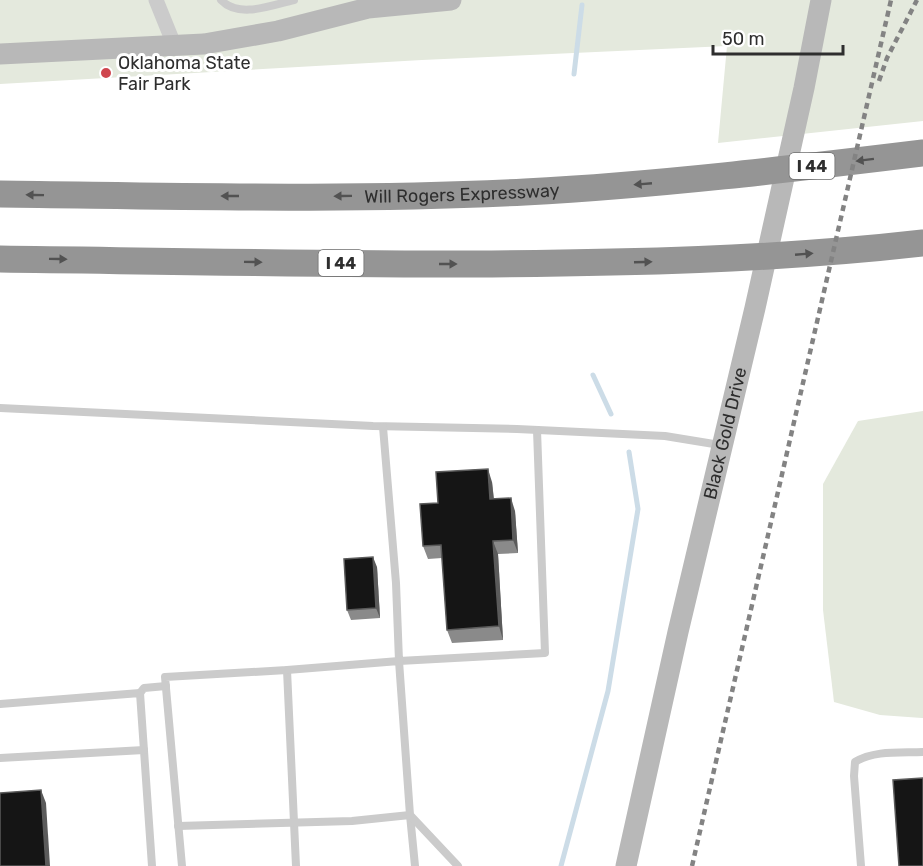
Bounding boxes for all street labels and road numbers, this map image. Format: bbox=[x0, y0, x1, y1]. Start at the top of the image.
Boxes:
road number: I 44 bbox=[790, 153, 834, 179]
street label: Will Rogers Expressway bbox=[364, 179, 560, 208]
road number: I 44 bbox=[318, 250, 364, 276]
street label: Black Gold Drive bbox=[699, 365, 752, 502]

